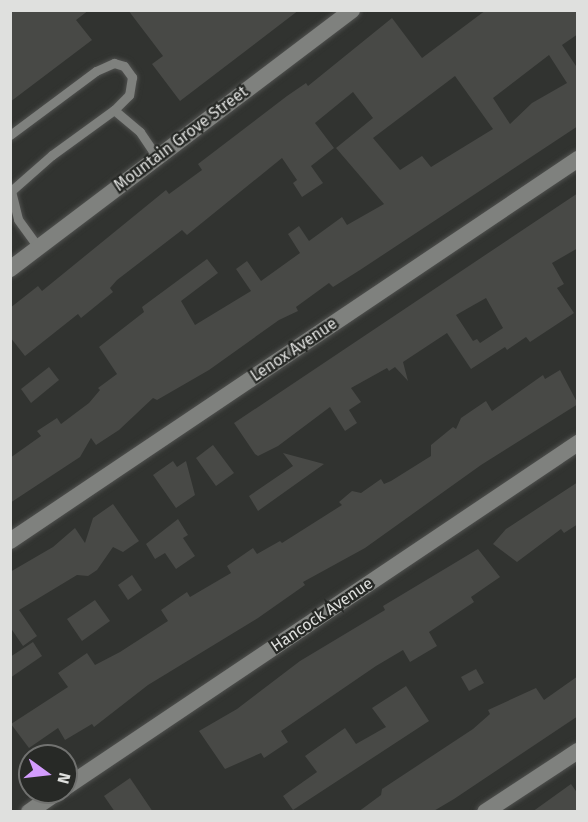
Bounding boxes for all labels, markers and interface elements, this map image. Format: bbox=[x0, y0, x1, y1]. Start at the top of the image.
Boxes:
street label: Mountain Grove Street bbox=[110, 83, 252, 195]
street label: Lenox Avenue bbox=[247, 314, 341, 386]
street label: Hancock Avenue bbox=[267, 574, 377, 656]
north arrow bbox=[18, 744, 78, 804]
text: N bbox=[53, 771, 74, 786]

